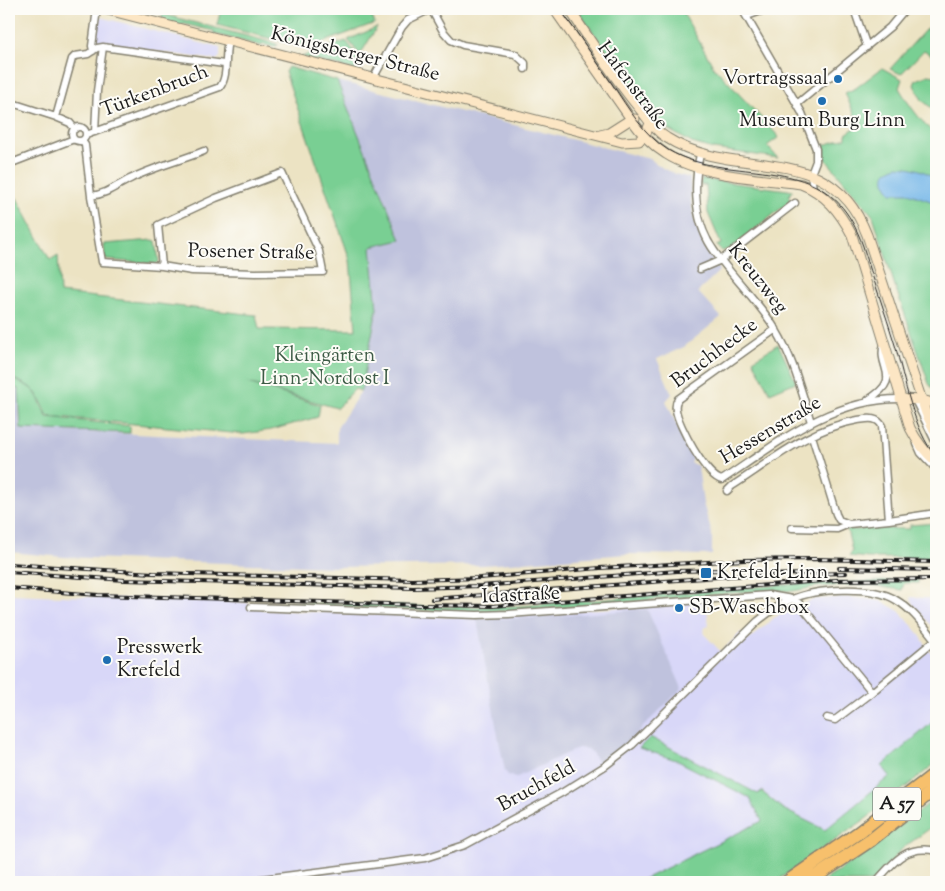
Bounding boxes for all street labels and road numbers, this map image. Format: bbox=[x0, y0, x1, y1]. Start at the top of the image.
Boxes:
street label: Königsberger Straße bbox=[267, 20, 443, 90]
street label: Hafenstraße bbox=[589, 36, 675, 136]
street label: Türkenbruch bbox=[97, 58, 213, 126]
street label: Posener Straße bbox=[187, 237, 315, 269]
street label: Kreuzweg bbox=[720, 237, 794, 321]
street label: Bruchhecke bbox=[666, 312, 764, 396]
street label: Hessenstraße bbox=[715, 389, 827, 473]
street label: Idastraße bbox=[481, 579, 561, 613]
street label: Bruchfeld bbox=[493, 754, 581, 820]
road number: A 57 bbox=[873, 788, 921, 821]

